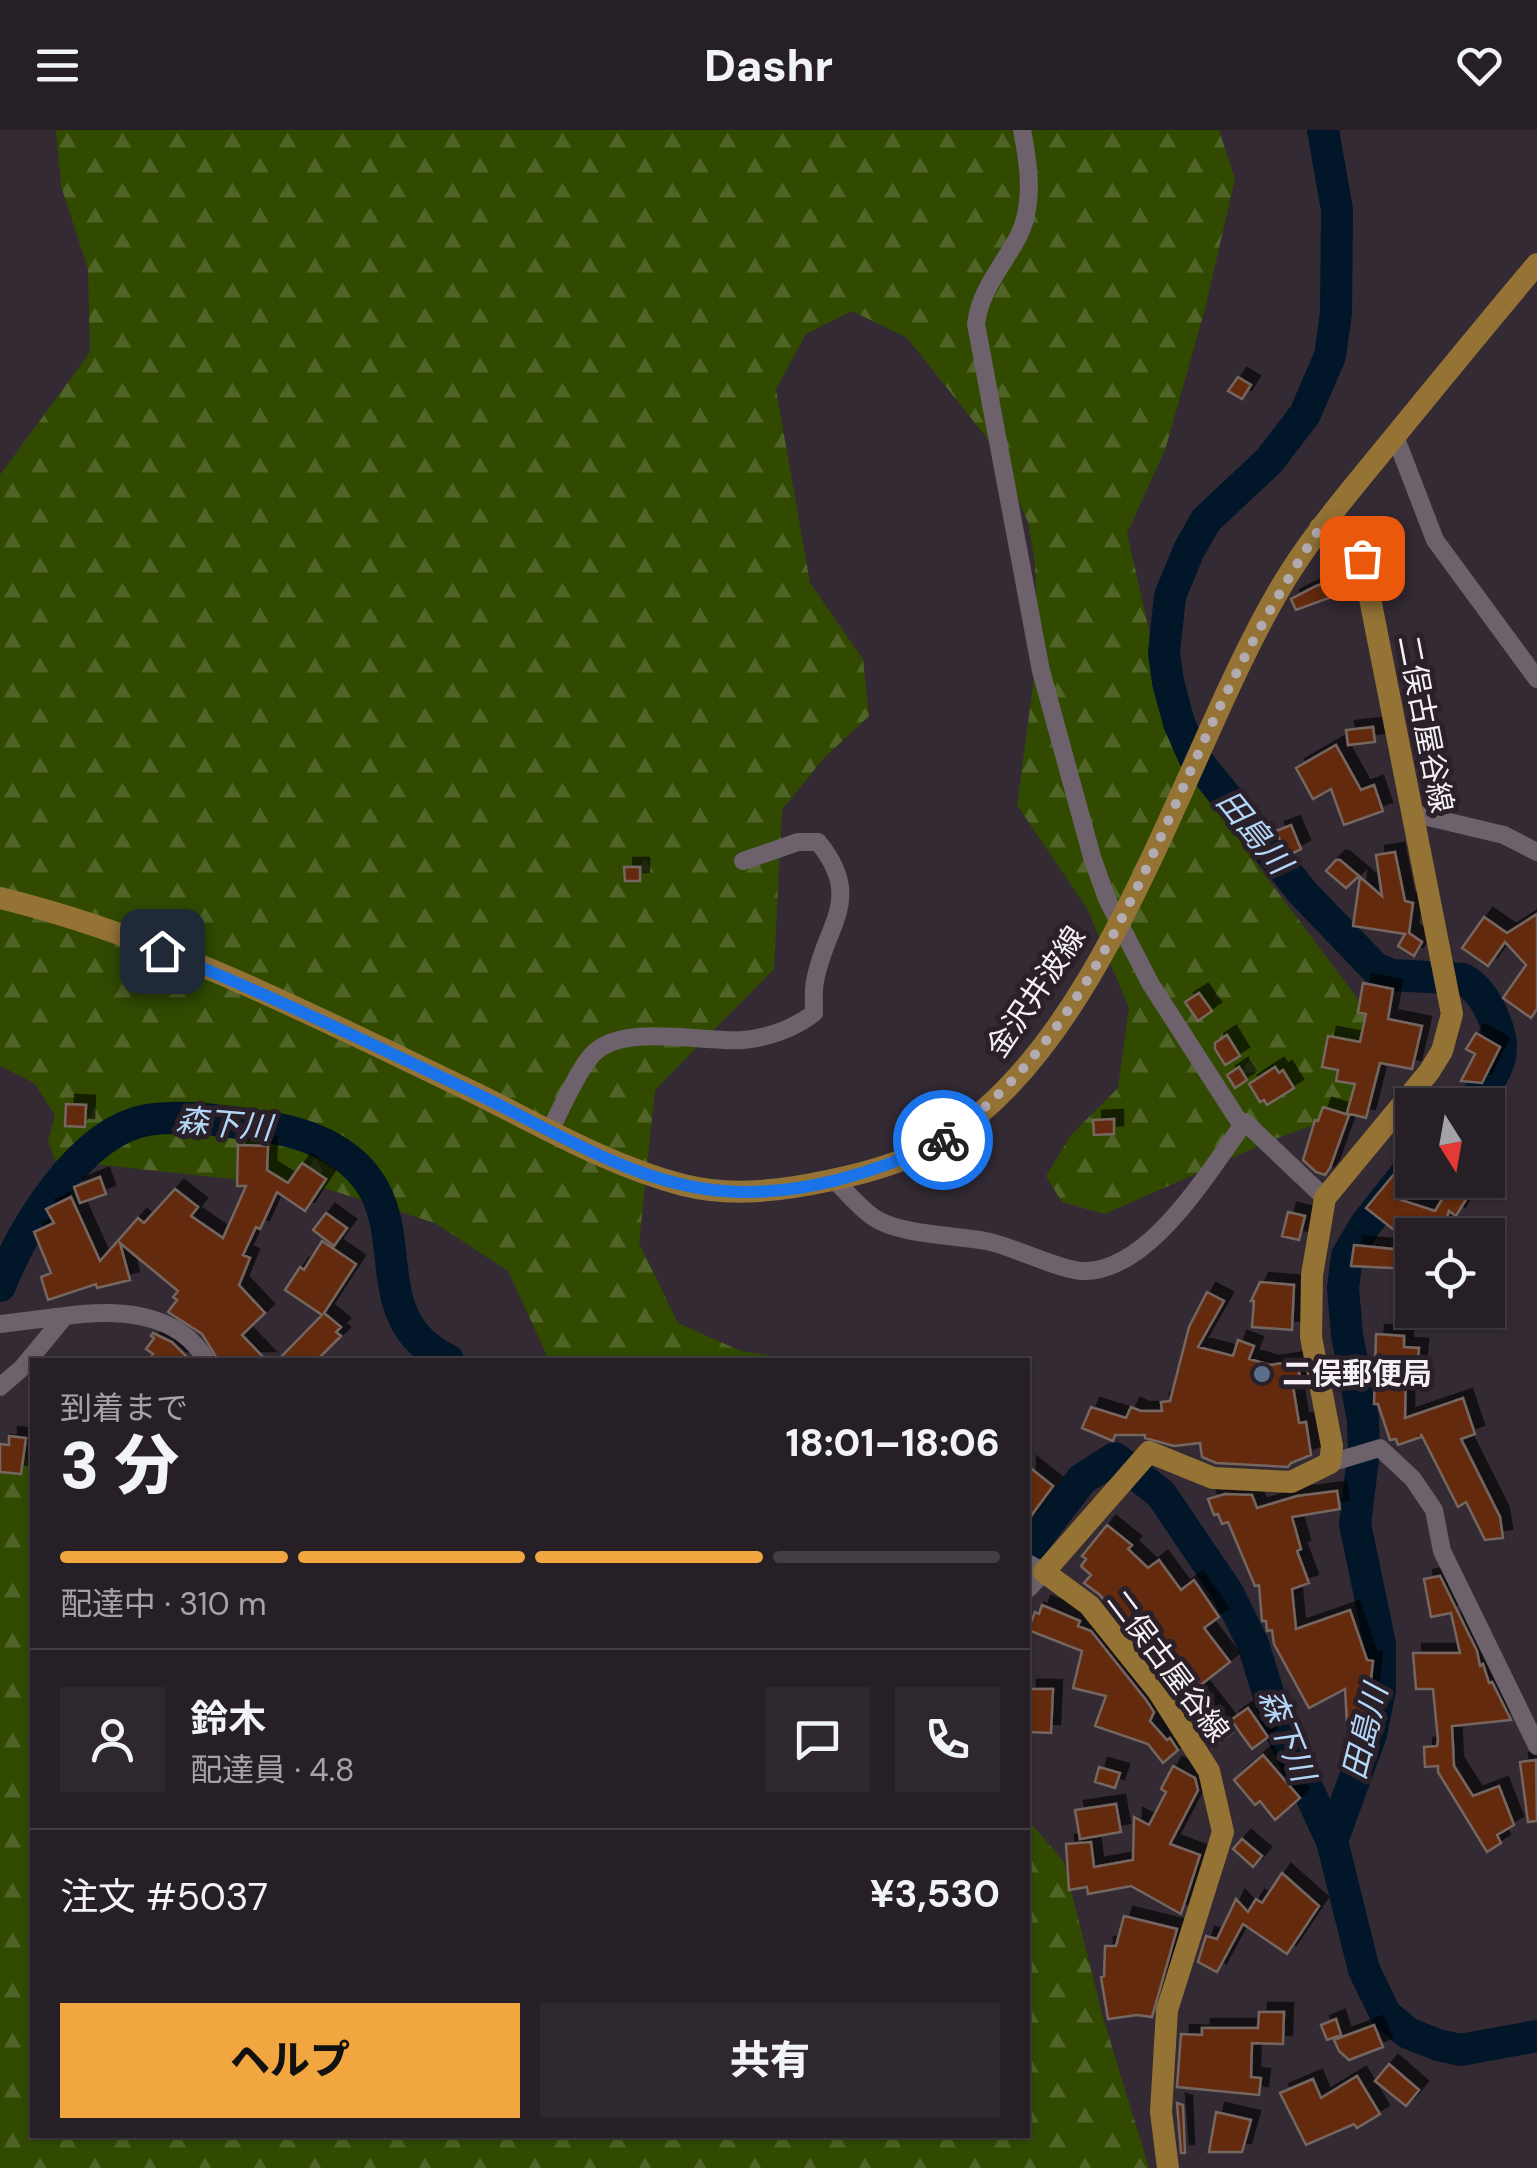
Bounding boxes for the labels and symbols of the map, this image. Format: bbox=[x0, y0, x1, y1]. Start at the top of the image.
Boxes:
pin bbox=[1320, 516, 1405, 601]
street label: 二俣古屋谷線 bbox=[1389, 632, 1462, 816]
water label: 田島川 bbox=[1207, 781, 1302, 885]
pin bbox=[120, 909, 205, 994]
street label: 金沢井波線 bbox=[977, 919, 1094, 1065]
north arrow bbox=[1395, 1088, 1505, 1198]
courier bbox=[893, 1090, 993, 1190]
water label: 森下川 bbox=[174, 1099, 277, 1149]
place label: 二俣郵便局 bbox=[1282, 1354, 1432, 1393]
marker: 二俣郵便局 bbox=[1251, 1363, 1273, 1385]
street label: 二俣古屋谷線 bbox=[1099, 1582, 1238, 1749]
water label: 田島川 bbox=[1333, 1677, 1398, 1784]
water label: 森下川 bbox=[1250, 1683, 1326, 1790]

